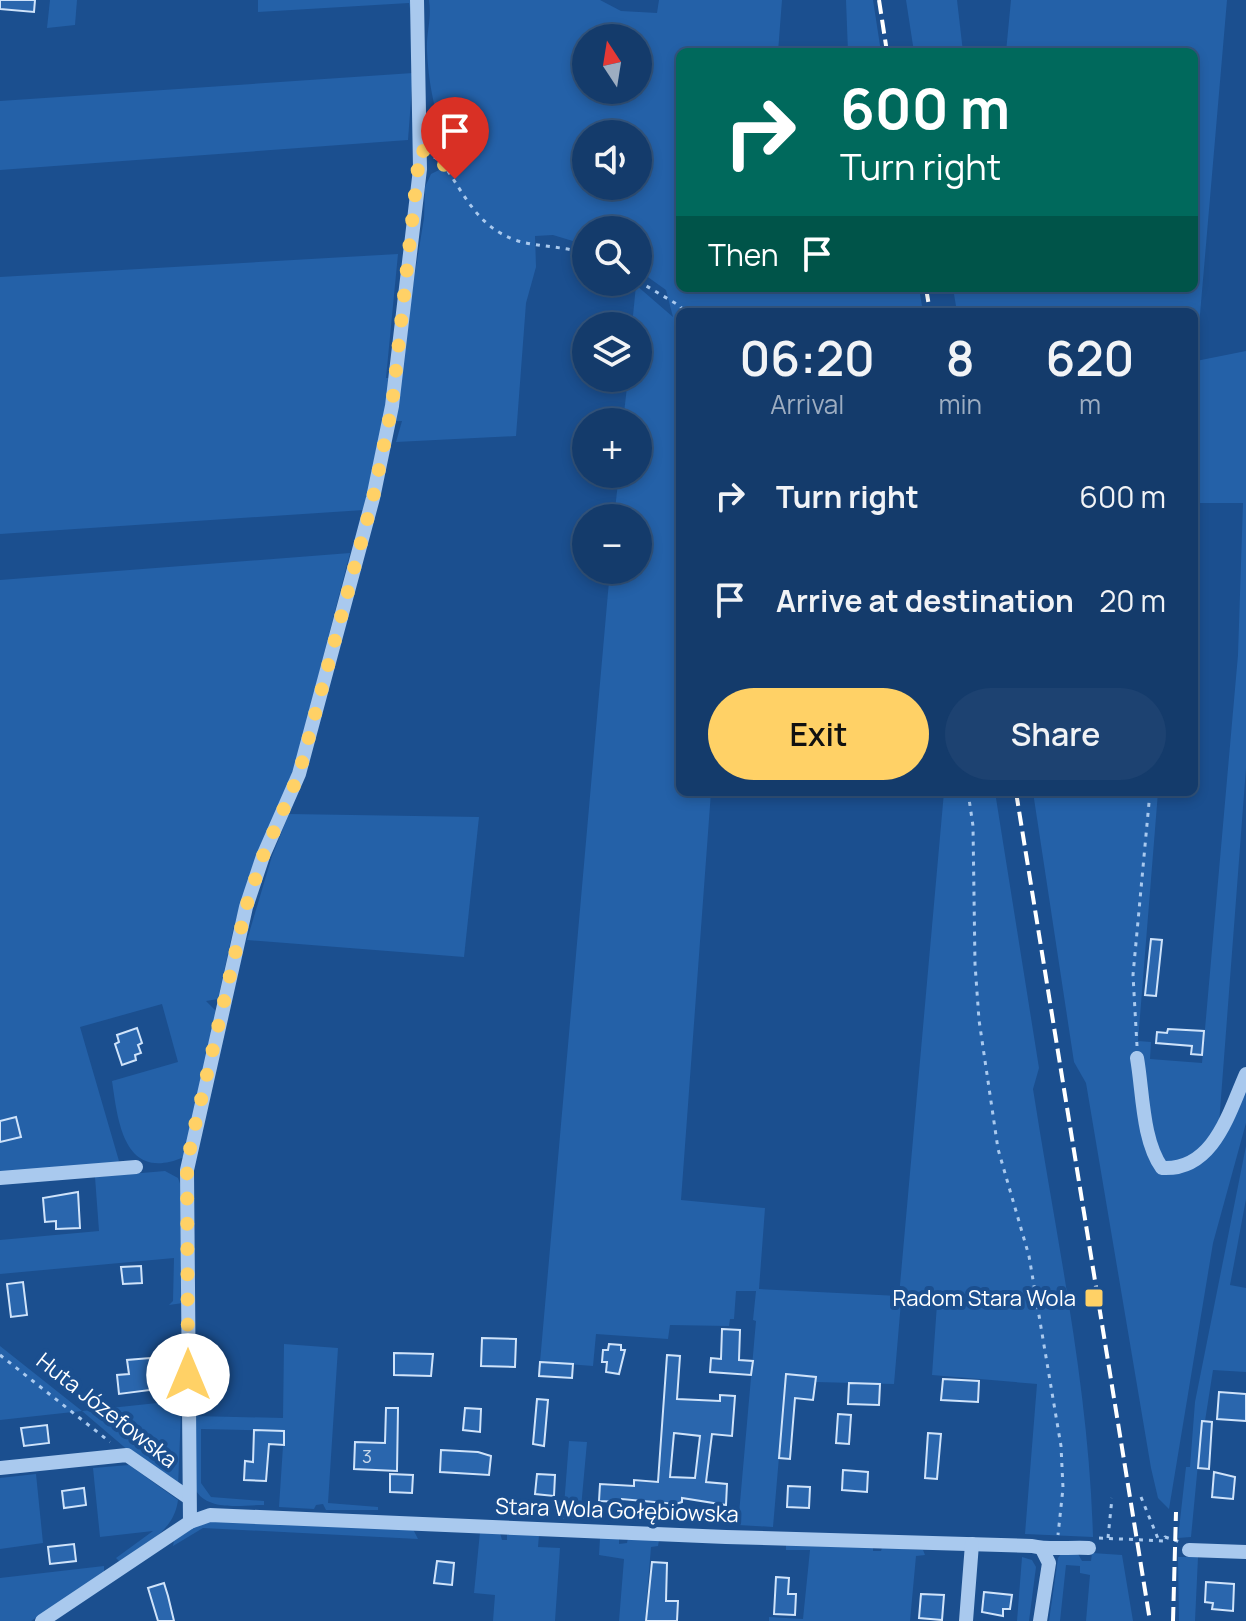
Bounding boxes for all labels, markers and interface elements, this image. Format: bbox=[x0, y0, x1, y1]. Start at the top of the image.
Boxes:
north arrow bbox=[572, 24, 652, 104]
map controls bbox=[572, 24, 652, 584]
text: 600 m bbox=[840, 69, 1010, 146]
icon: right bbox=[708, 80, 812, 184]
pin bbox=[421, 97, 489, 179]
icon: arrive bbox=[433, 109, 477, 153]
button: sound bbox=[572, 120, 652, 200]
text: Turn right bbox=[840, 142, 1001, 191]
button: search bbox=[572, 216, 652, 296]
icon: arrive bbox=[795, 232, 839, 276]
text: Then bbox=[708, 234, 779, 275]
button: layers bbox=[572, 312, 652, 392]
text: 06:20 bbox=[740, 325, 875, 390]
text: 8 bbox=[946, 325, 975, 390]
text: 620 bbox=[1046, 325, 1134, 390]
text: Arrival bbox=[770, 386, 844, 422]
text: min bbox=[938, 386, 982, 422]
text: m bbox=[1079, 386, 1101, 422]
button: + bbox=[572, 408, 652, 488]
icon: right bbox=[708, 474, 752, 518]
text: Turn right bbox=[776, 476, 919, 517]
text: 600 m bbox=[1079, 476, 1166, 517]
button: − bbox=[572, 504, 652, 584]
icon: arrive bbox=[708, 578, 752, 622]
text: Arrive at destination bbox=[776, 580, 1074, 621]
text: 20 m bbox=[1099, 580, 1166, 621]
button: Exit bbox=[708, 688, 929, 780]
button: Share bbox=[945, 688, 1166, 780]
place label: Radom Stara Wola bbox=[892, 1283, 1076, 1313]
marker: Radom Stara Wola bbox=[1083, 1287, 1105, 1309]
position arrow bbox=[146, 1333, 230, 1417]
street label: Huta Józefowska bbox=[30, 1346, 184, 1474]
house number: 3 bbox=[362, 1444, 372, 1468]
street label: Stara Wola Gołębiowska bbox=[495, 1491, 739, 1529]

